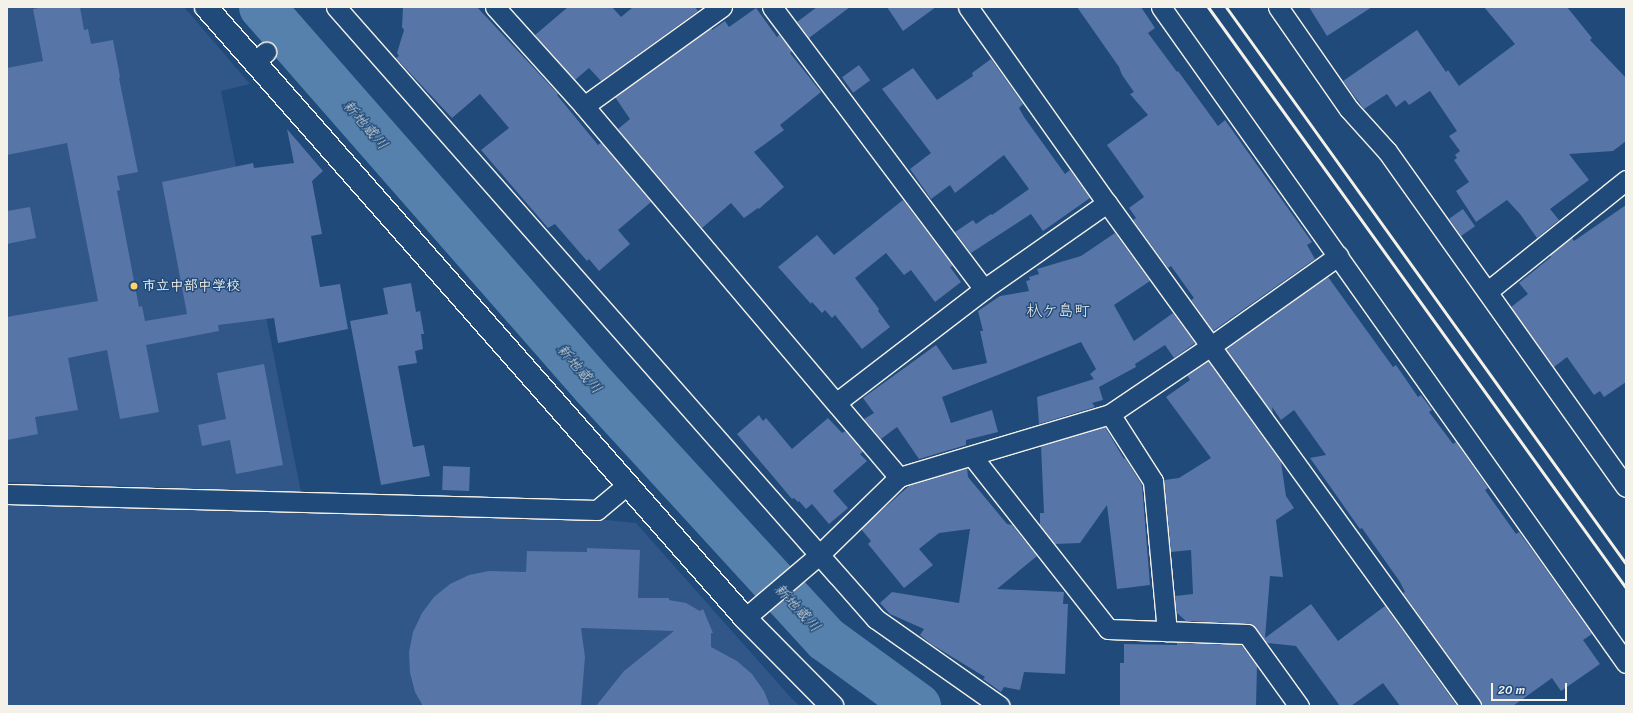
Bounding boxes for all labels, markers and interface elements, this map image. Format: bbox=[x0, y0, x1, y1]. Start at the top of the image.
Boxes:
water label: 新地蔵川 bbox=[339, 96, 391, 154]
place label: 市立中部中学校 bbox=[142, 278, 240, 294]
marker: 市立中部中学校 bbox=[129, 281, 139, 291]
district label: 杁ケ島町 bbox=[1026, 301, 1090, 321]
water label: 新地蔵川 bbox=[553, 340, 605, 398]
water label: 新地蔵川 bbox=[770, 580, 824, 636]
scale bar bbox=[1493, 675, 1569, 701]
text: 20 m bbox=[1498, 679, 1525, 701]

